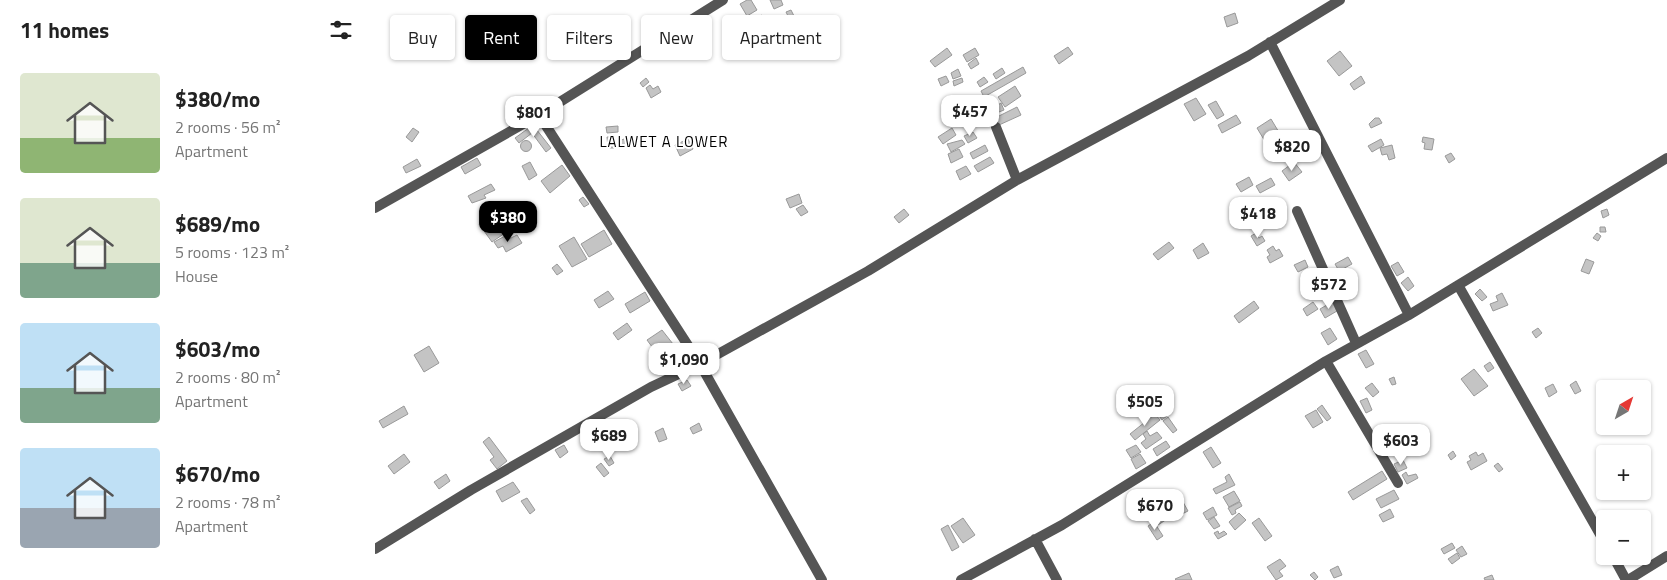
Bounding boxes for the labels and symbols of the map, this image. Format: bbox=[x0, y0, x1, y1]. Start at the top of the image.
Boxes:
pin: $457 bbox=[940, 94, 1000, 137]
pin: $801 bbox=[504, 96, 564, 138]
district label: LALWET A LOWER bbox=[599, 130, 729, 153]
pin: $820 bbox=[1262, 130, 1322, 172]
pin: $418 bbox=[1228, 196, 1288, 239]
pin: $380 bbox=[478, 200, 538, 243]
pin: $572 bbox=[1299, 268, 1359, 310]
pin: $1,090 bbox=[643, 342, 725, 385]
north arrow bbox=[1596, 380, 1651, 435]
pin: $505 bbox=[1115, 384, 1175, 427]
pin: $689 bbox=[579, 418, 639, 461]
pin: $603 bbox=[1371, 424, 1431, 466]
pin: $670 bbox=[1125, 488, 1185, 531]

